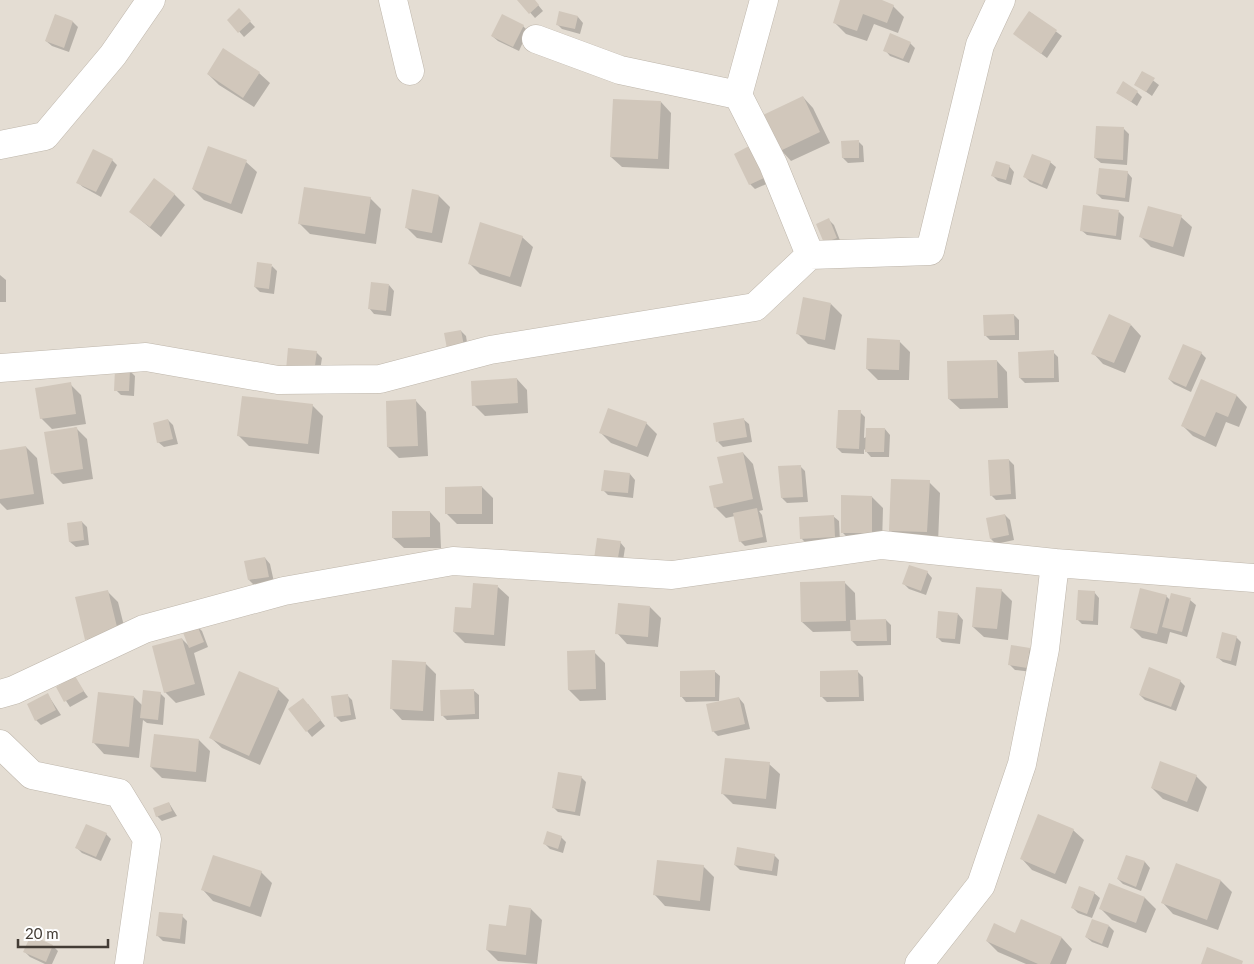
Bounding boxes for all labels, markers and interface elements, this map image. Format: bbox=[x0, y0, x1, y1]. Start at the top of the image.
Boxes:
scale bar bbox=[18, 916, 108, 948]
text: 20 m bbox=[25, 924, 59, 942]

